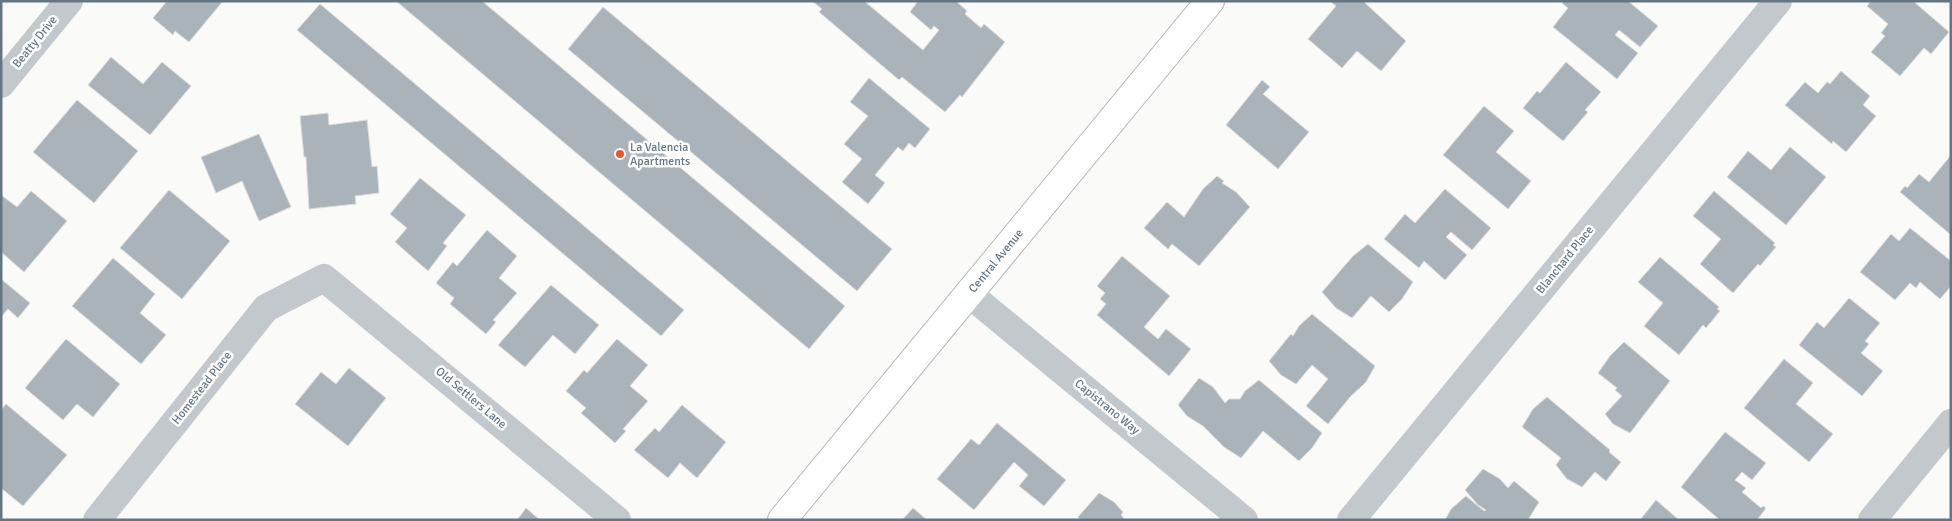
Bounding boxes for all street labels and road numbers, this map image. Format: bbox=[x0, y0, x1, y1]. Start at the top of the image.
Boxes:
street label: Beatty Drive bbox=[9, 13, 61, 71]
street label: Blanchard Place bbox=[1533, 223, 1597, 297]
street label: Central Avenue bbox=[965, 226, 1026, 296]
street label: Homestead Place bbox=[169, 349, 235, 427]
street label: Old Settlers Lane bbox=[433, 364, 509, 432]
street label: Capistrano Way bbox=[1071, 376, 1143, 438]

